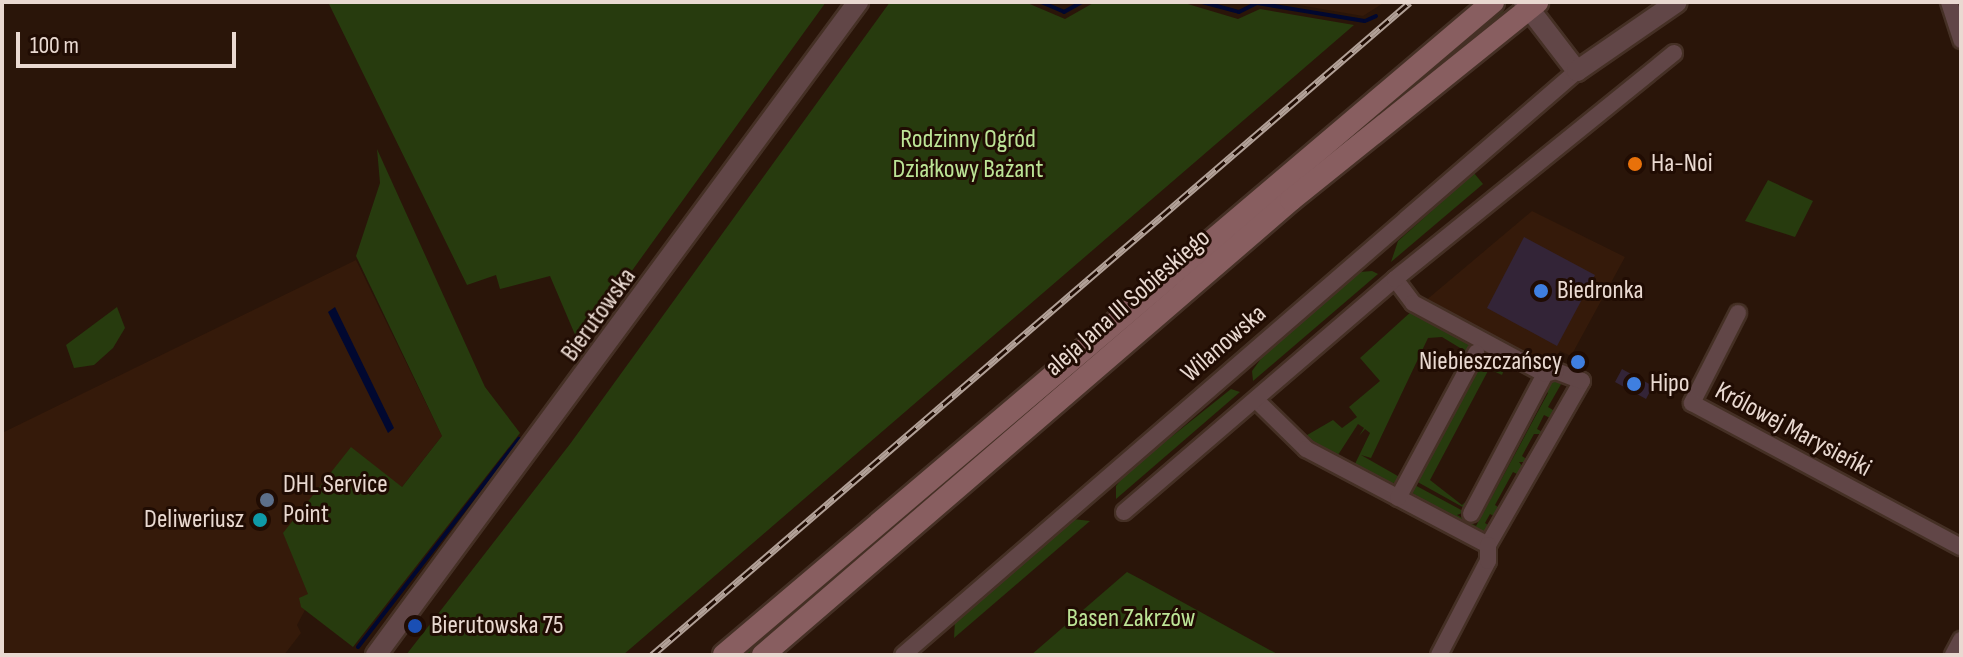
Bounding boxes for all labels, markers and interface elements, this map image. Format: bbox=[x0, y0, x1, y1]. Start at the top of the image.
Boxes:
scale bar bbox=[20, 16, 240, 66]
text: 100 m bbox=[30, 31, 79, 60]
park label: Rodzinny Ogród Działkowy Bażant bbox=[893, 124, 1043, 186]
place label: Ha-Noi bbox=[1651, 148, 1713, 180]
marker: Ha-Noi bbox=[1626, 155, 1644, 173]
street label: aleja Jana III Sobieskiego bbox=[1039, 223, 1217, 383]
street label: Bierutowska bbox=[555, 262, 643, 368]
place label: Biedronka bbox=[1557, 275, 1644, 307]
marker: Biedronka bbox=[1532, 282, 1550, 300]
street label: Wilanowska bbox=[1175, 299, 1273, 389]
place label: Niebieszczańscy bbox=[1419, 346, 1562, 378]
marker: Niebieszczańscy bbox=[1569, 353, 1587, 371]
place label: Hipo bbox=[1650, 368, 1690, 400]
marker: Hipo bbox=[1625, 375, 1643, 393]
street label: Królowej Marysieńki bbox=[1710, 376, 1876, 484]
place label: DHL Service Point bbox=[283, 469, 388, 530]
marker: DHL Service Point bbox=[258, 491, 276, 509]
place label: Deliweriusz bbox=[144, 504, 244, 536]
marker: Deliweriusz bbox=[251, 511, 269, 529]
park label: Basen Zakrzów bbox=[1067, 603, 1195, 635]
place label: Bierutowska 75 bbox=[431, 610, 563, 642]
marker: Bierutowska 75 bbox=[406, 617, 424, 635]

